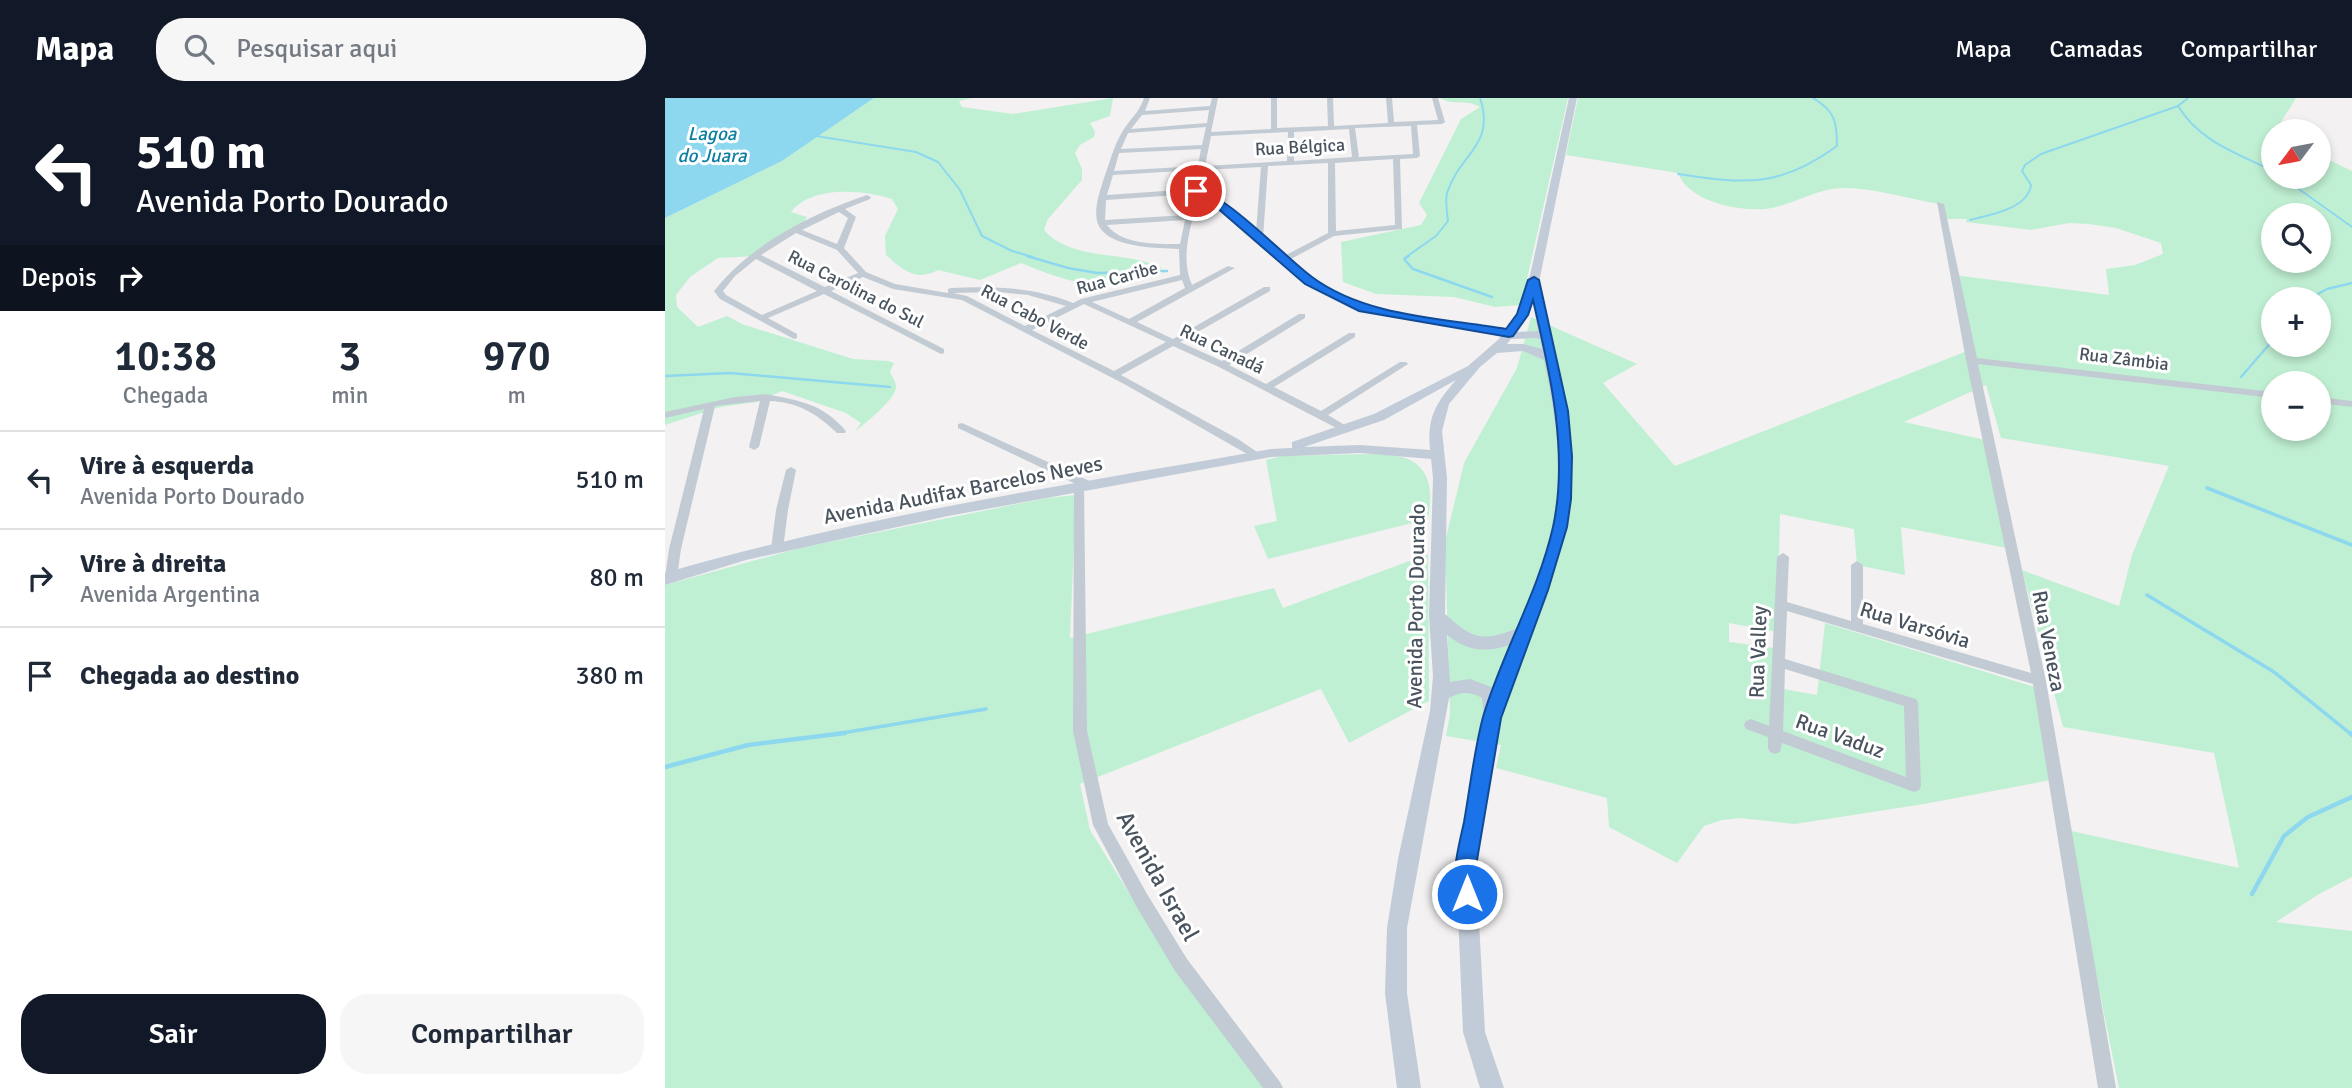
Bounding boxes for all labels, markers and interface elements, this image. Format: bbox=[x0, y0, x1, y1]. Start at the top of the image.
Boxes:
search box bbox=[156, 18, 646, 81]
text: Mapa bbox=[35, 29, 114, 70]
icon: search bbox=[180, 30, 218, 68]
text: Pesquisar aqui bbox=[236, 33, 397, 65]
text: Mapa bbox=[1955, 34, 2012, 64]
text: Camadas bbox=[2050, 34, 2143, 64]
text: Compartilhar bbox=[2181, 34, 2317, 64]
north arrow bbox=[2261, 119, 2331, 189]
map controls bbox=[2261, 119, 2331, 441]
text: 510 m bbox=[136, 122, 266, 182]
water label: Lagoa do Juara bbox=[677, 122, 748, 168]
icon: left bbox=[21, 126, 112, 217]
street label: Rua Bélgica bbox=[1254, 134, 1346, 160]
pin bbox=[1166, 161, 1226, 221]
icon: arrive bbox=[1177, 172, 1215, 210]
text: Avenida Porto Dourado bbox=[136, 182, 449, 221]
button: search bbox=[2261, 203, 2331, 273]
street label: Rua Carolina do Sul bbox=[784, 245, 928, 333]
street label: Rua Caribe bbox=[1074, 257, 1160, 299]
icon: right bbox=[111, 259, 149, 297]
text: Depois bbox=[21, 262, 97, 294]
street label: Rua Cabo Verde bbox=[977, 279, 1093, 355]
button: + bbox=[2261, 287, 2331, 357]
street label: Rua Canadá bbox=[1176, 319, 1268, 379]
text: 10:38 bbox=[114, 331, 217, 382]
text: 3 bbox=[338, 331, 361, 382]
text: 970 bbox=[483, 331, 551, 382]
street label: Rua Zâmbia bbox=[2078, 343, 2170, 375]
button: − bbox=[2261, 371, 2331, 441]
text: Chegada bbox=[123, 381, 208, 410]
text: min bbox=[331, 381, 368, 410]
text: m bbox=[507, 381, 526, 410]
text: Vire à esquerda bbox=[80, 450, 254, 482]
street label: Avenida Audifax Barcelos Neves bbox=[821, 450, 1105, 530]
icon: left bbox=[21, 461, 59, 499]
text: 510 m bbox=[575, 464, 644, 496]
text: Avenida Porto Dourado bbox=[80, 482, 305, 511]
street label: Avenida Porto Dourado bbox=[1401, 503, 1431, 709]
text: Vire à direita bbox=[80, 548, 226, 580]
icon: right bbox=[21, 559, 59, 597]
text: 80 m bbox=[589, 562, 644, 594]
text: Avenida Argentina bbox=[80, 580, 260, 609]
street label: Rua Veneza bbox=[2026, 588, 2072, 694]
street label: Rua Varsóvia bbox=[1857, 596, 1973, 654]
street label: Rua Valley bbox=[1743, 605, 1773, 699]
icon: arrive bbox=[21, 657, 59, 695]
text: Chegada ao destino bbox=[80, 660, 299, 692]
text: 380 m bbox=[575, 660, 644, 692]
street label: Rua Vaduz bbox=[1792, 708, 1888, 764]
street label: Avenida Israel bbox=[1110, 806, 1206, 946]
position arrow bbox=[1430, 857, 1504, 931]
button: Sair bbox=[21, 994, 326, 1074]
button: Compartilhar bbox=[340, 994, 644, 1074]

